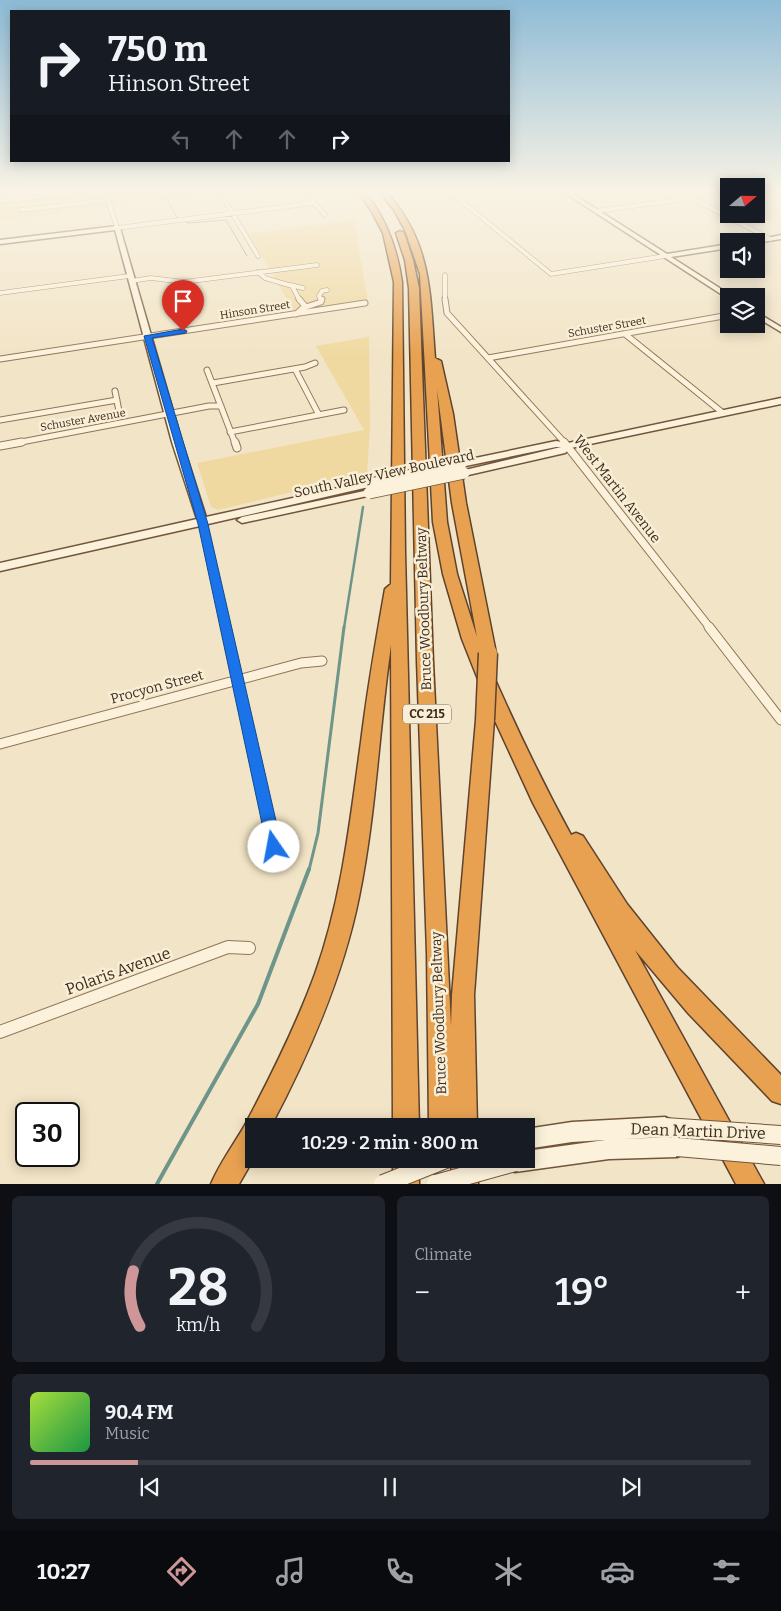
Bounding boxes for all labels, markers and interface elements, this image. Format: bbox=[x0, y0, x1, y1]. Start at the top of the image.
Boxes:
text: 750 m bbox=[108, 28, 207, 70]
icon: right bbox=[25, 30, 90, 95]
text: Hinson Street bbox=[108, 70, 250, 97]
icon: left bbox=[167, 125, 195, 153]
icon: ahead bbox=[220, 125, 248, 153]
icon: ahead bbox=[273, 125, 301, 153]
icon: right bbox=[326, 125, 354, 153]
north arrow bbox=[720, 178, 765, 222]
map controls bbox=[720, 178, 765, 333]
button: sound bbox=[720, 233, 765, 278]
pin bbox=[162, 280, 204, 331]
icon: arrive bbox=[169, 287, 197, 315]
button: layers bbox=[720, 288, 765, 333]
street label: Hinson Street bbox=[219, 298, 291, 322]
street label: Schuster Street bbox=[567, 314, 647, 340]
street label: Schuster Avenue bbox=[39, 406, 127, 434]
street label: West Martin Avenue bbox=[570, 432, 664, 546]
street label: South Valley View Boulevard bbox=[292, 447, 476, 501]
street label: Bruce Woodbury Beltway bbox=[413, 527, 435, 691]
street label: Procyon Street bbox=[109, 666, 205, 708]
road number: CC 215 bbox=[403, 704, 451, 724]
position arrow bbox=[247, 820, 299, 872]
street label: Bruce Woodbury Beltway bbox=[428, 931, 450, 1095]
street label: Polaris Avenue bbox=[63, 943, 173, 999]
speed limit sign: 30 bbox=[15, 1102, 80, 1167]
street label: Dean Martin Drive bbox=[630, 1119, 766, 1143]
text: 10:29 · 2 min · 800 m bbox=[302, 1131, 478, 1154]
text: Climate bbox=[415, 1245, 472, 1264]
text: 28 bbox=[168, 1256, 229, 1319]
text: 19° bbox=[555, 1269, 610, 1315]
text: − bbox=[415, 1276, 430, 1309]
text: + bbox=[735, 1276, 751, 1309]
text: km/h bbox=[176, 1314, 220, 1336]
text: 90.4 FM bbox=[105, 1401, 173, 1424]
text: Music bbox=[105, 1424, 150, 1443]
icon: previous bbox=[136, 1473, 164, 1501]
icon: pause bbox=[376, 1473, 404, 1501]
icon: next bbox=[617, 1473, 645, 1501]
icon: directions bbox=[164, 1554, 199, 1589]
icon: music bbox=[273, 1554, 308, 1589]
icon: phone bbox=[382, 1554, 417, 1589]
icon: climate bbox=[491, 1554, 526, 1589]
icon: car bbox=[600, 1554, 635, 1589]
icon: filters bbox=[709, 1554, 744, 1589]
text: 10:27 bbox=[37, 1558, 90, 1585]

